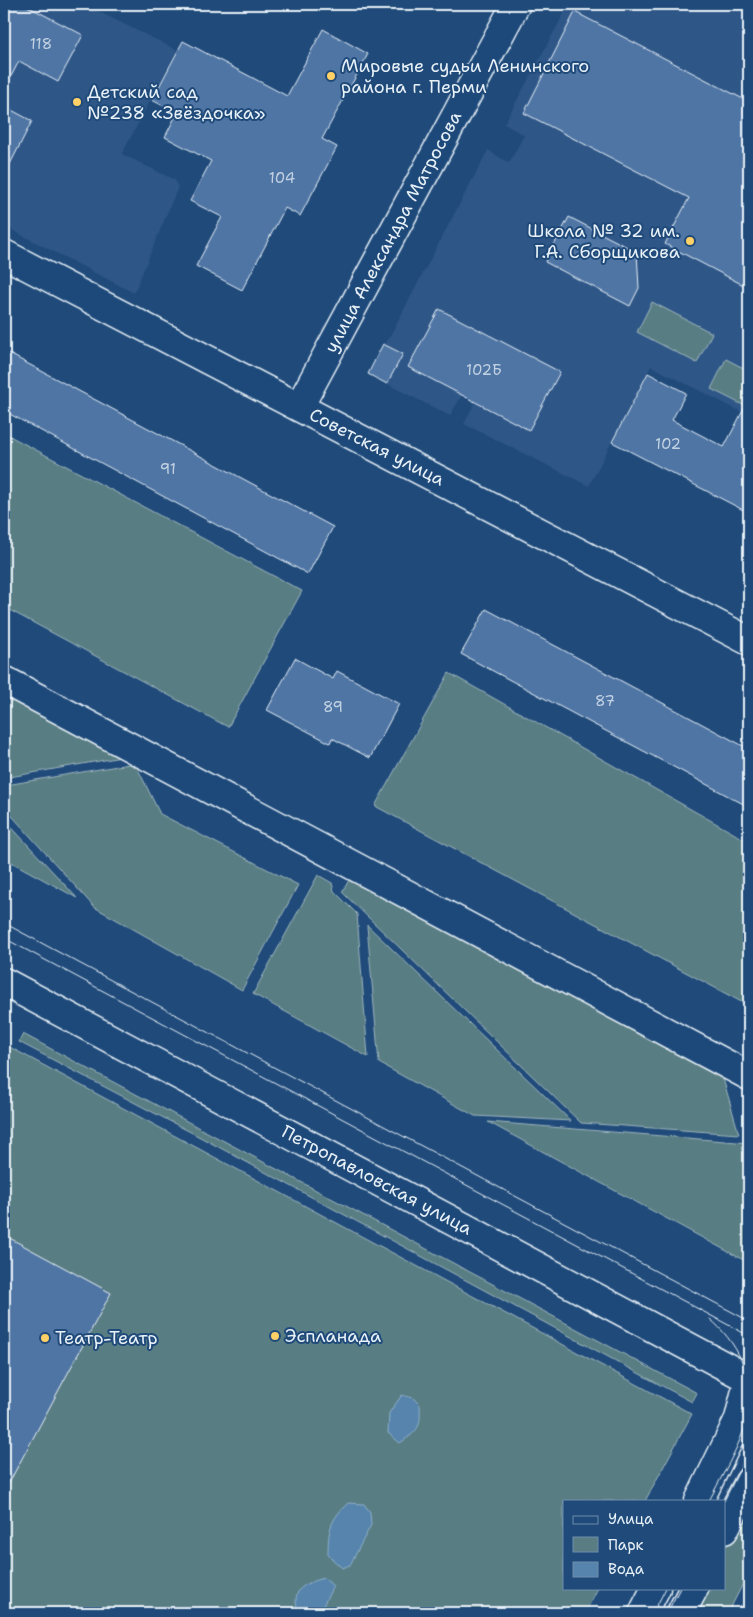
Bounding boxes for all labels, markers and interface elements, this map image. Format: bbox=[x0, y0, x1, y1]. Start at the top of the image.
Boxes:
house number: 118 bbox=[30, 34, 52, 54]
place label: Мировые судьи Ленинского района г. Перми bbox=[341, 54, 589, 99]
marker: Мировые судьи Ленинского района г. Перми bbox=[325, 70, 337, 82]
place label: Детский сад №238 «Звёздочка» bbox=[87, 80, 265, 125]
marker: Детский сад №238 «Звёздочка» bbox=[71, 96, 83, 108]
street label: улица Александра Матросова bbox=[319, 107, 467, 357]
house number: 104 bbox=[269, 168, 295, 188]
place label: Школа № 32 им. Г.А. Сборщикова bbox=[527, 219, 680, 264]
marker: Школа № 32 им. Г.А. Сборщикова bbox=[684, 235, 696, 247]
house number: 102Б bbox=[466, 360, 502, 380]
street label: Советская улица bbox=[305, 403, 449, 491]
house number: 102 bbox=[655, 434, 681, 454]
house number: 91 bbox=[160, 459, 176, 479]
house number: 87 bbox=[595, 691, 615, 711]
house number: 89 bbox=[323, 697, 343, 717]
street label: Петропавловская улица bbox=[278, 1120, 476, 1240]
place label: Эспланада bbox=[285, 1324, 381, 1348]
place label: Театр-Театр bbox=[55, 1326, 158, 1350]
marker: Эспланада bbox=[269, 1330, 281, 1342]
marker: Театр-Театр bbox=[39, 1332, 51, 1344]
legend bbox=[563, 1500, 726, 1590]
text: Улица bbox=[608, 1509, 654, 1529]
text: Парк bbox=[608, 1535, 644, 1555]
text: Вода bbox=[608, 1559, 645, 1579]

